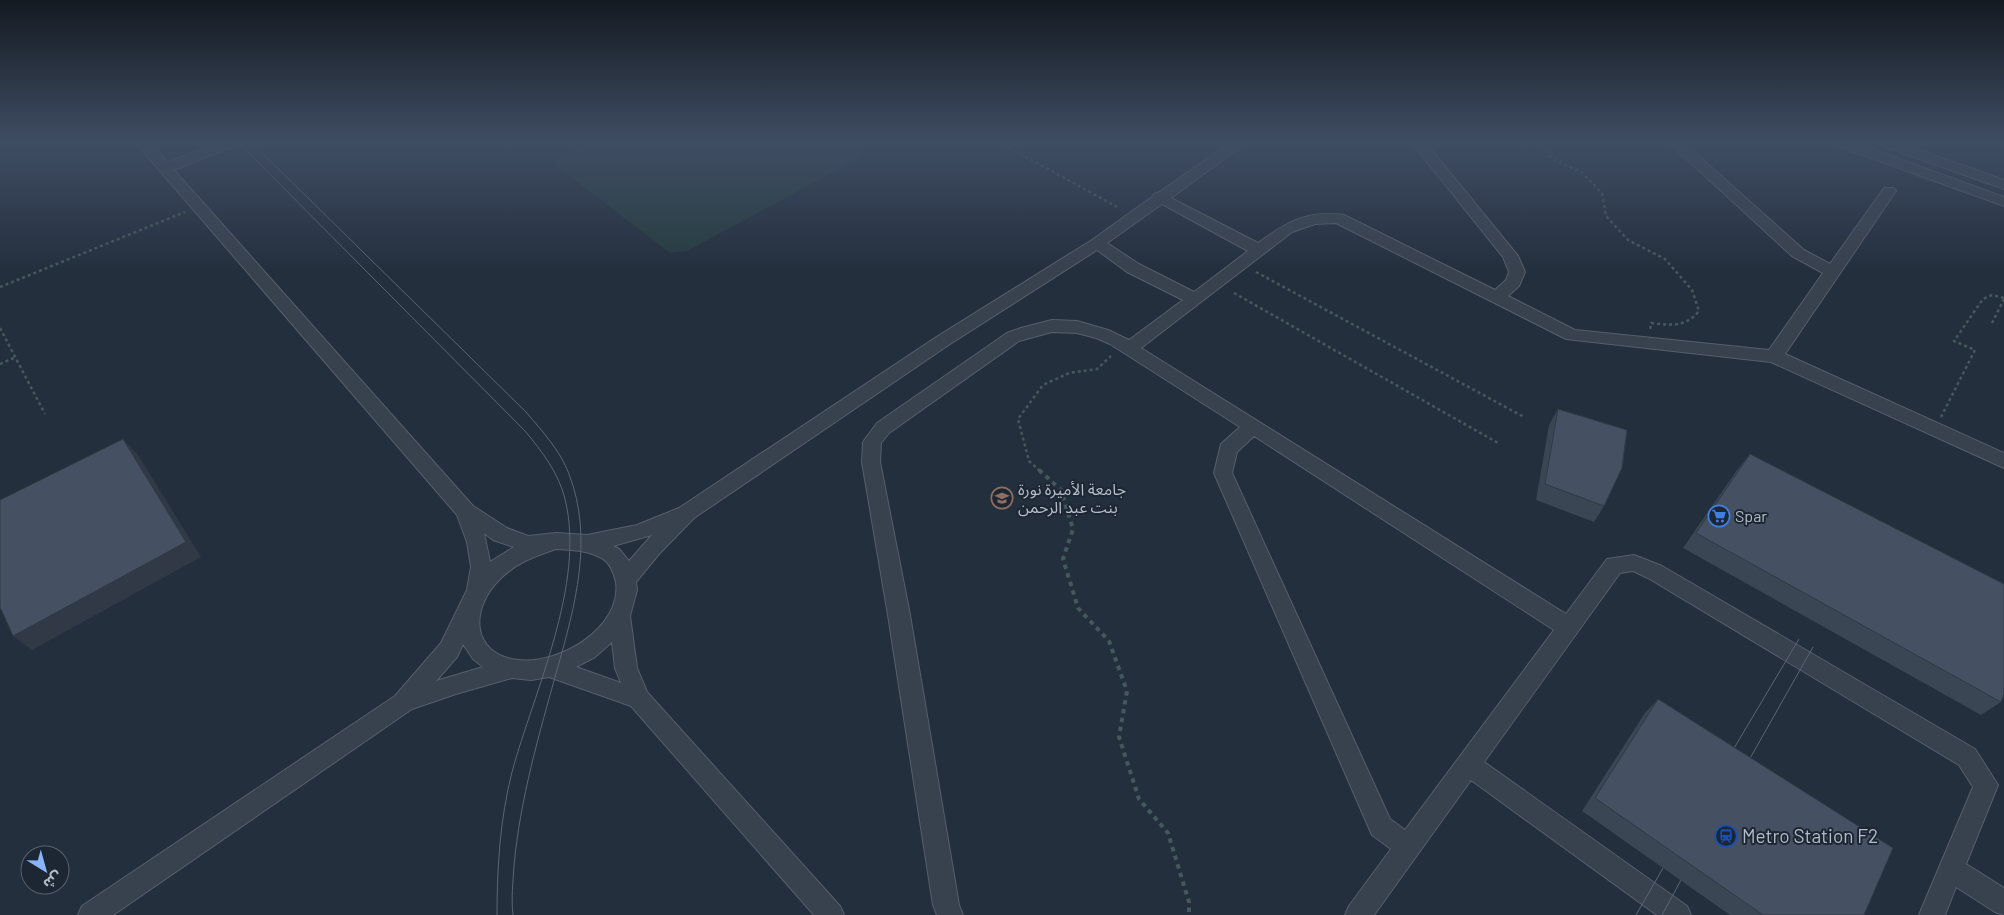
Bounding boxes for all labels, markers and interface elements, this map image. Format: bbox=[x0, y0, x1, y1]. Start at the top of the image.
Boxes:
place label: جامعة الأميرة نورة بنت عبد الرحمن bbox=[1018, 479, 1126, 517]
school or university icon: جامعة الأميرة نورة بنت عبد الرحمن bbox=[990, 486, 1014, 510]
supermarket icon: Spar bbox=[1707, 504, 1731, 528]
place label: Spar bbox=[1735, 506, 1767, 525]
station icon: Metro Station F2 bbox=[1714, 824, 1738, 848]
place label: Metro Station F2 bbox=[1742, 824, 1878, 847]
north arrow bbox=[20, 845, 70, 895]
text: ش bbox=[40, 868, 66, 893]

